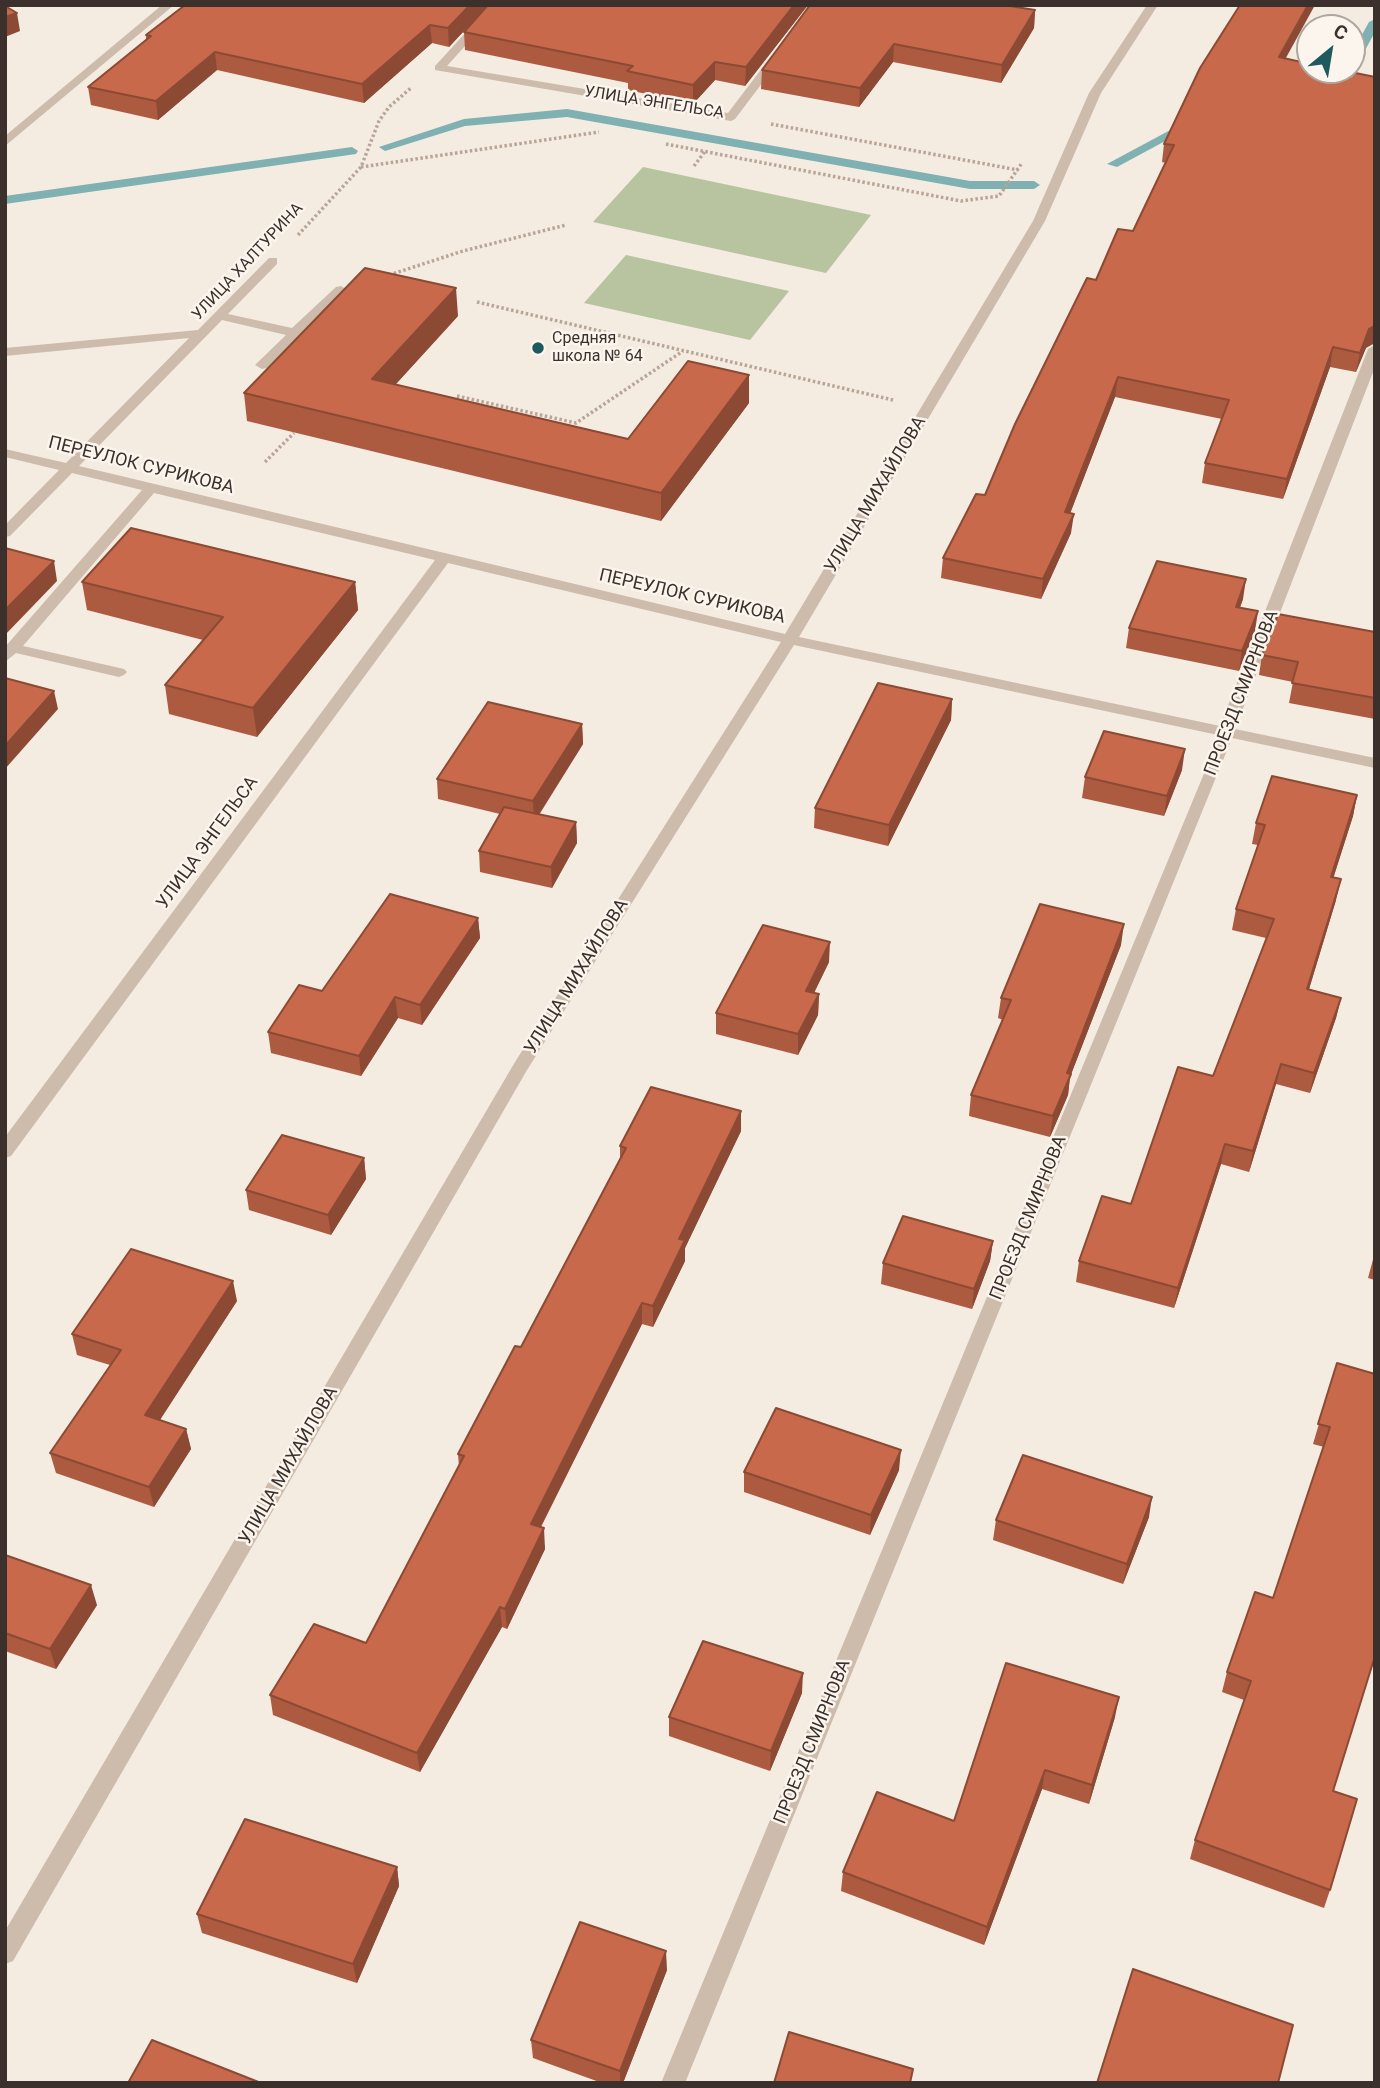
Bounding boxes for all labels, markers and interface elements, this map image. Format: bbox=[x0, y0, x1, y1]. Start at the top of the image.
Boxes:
north arrow bbox=[1296, 14, 1366, 84]
text: С bbox=[1330, 19, 1352, 45]
street label: УЛИЦА ЭНГЕЛЬСА bbox=[583, 82, 725, 124]
street label: УЛИЦА ХАЛТУРИНА bbox=[189, 199, 307, 325]
place label: Средняя школа № 64 bbox=[552, 329, 643, 367]
marker: Средняя школа № 64 bbox=[530, 340, 546, 356]
street label: УЛИЦА МИХАЙЛОВА bbox=[821, 413, 931, 577]
street label: ПЕРЕУЛОК СУРИКОВА bbox=[46, 432, 236, 500]
street label: ПЕРЕУЛОК СУРИКОВА bbox=[597, 565, 787, 629]
street label: ПРОЕЗД СМИРНОВА bbox=[1201, 607, 1283, 779]
street label: УЛИЦА ЭНГЕЛЬСА bbox=[153, 772, 263, 914]
street label: УЛИЦА МИХАЙЛОВА bbox=[521, 896, 633, 1058]
street label: ПРОЕЗД СМИРНОВА bbox=[986, 1133, 1072, 1303]
street label: УЛИЦА МИХАЙЛОВА bbox=[235, 1383, 343, 1549]
street label: ПРОЕЗД СМИРНОВА bbox=[770, 1657, 856, 1827]

